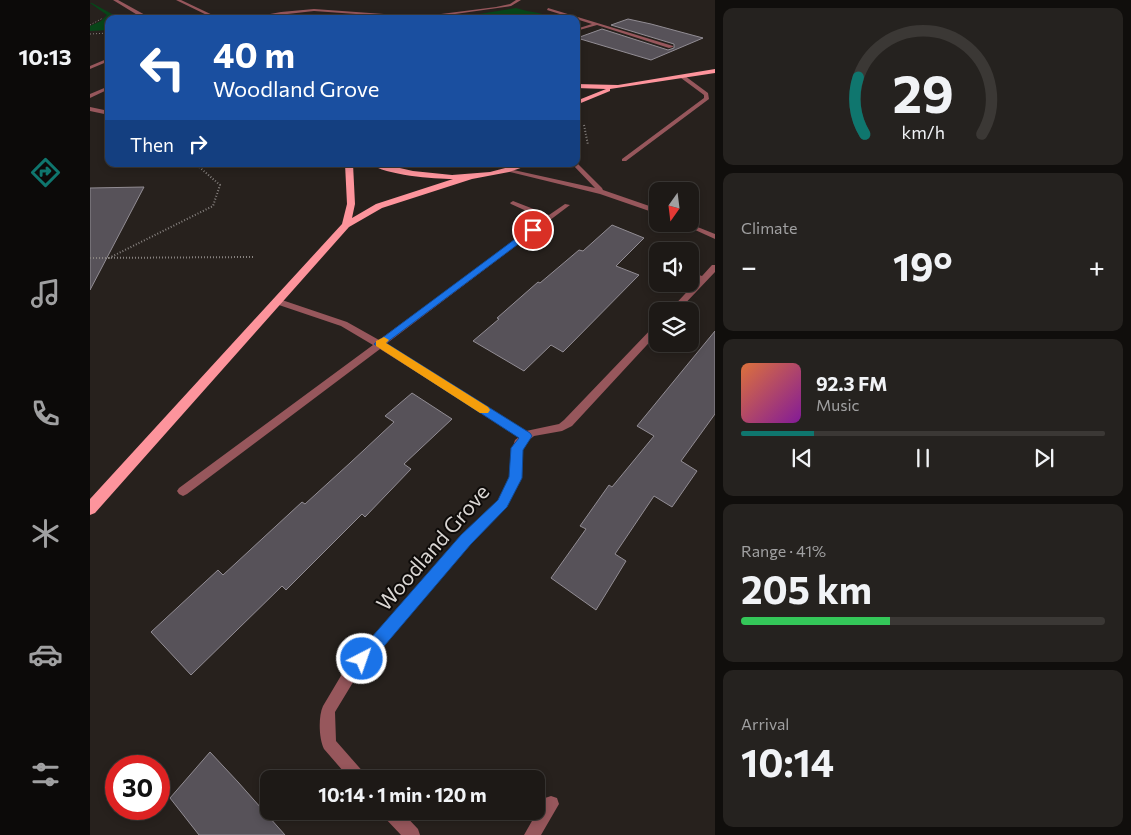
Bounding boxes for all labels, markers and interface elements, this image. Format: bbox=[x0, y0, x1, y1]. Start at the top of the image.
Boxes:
text: 40 m bbox=[213, 32, 295, 75]
icon: left bbox=[130, 35, 195, 100]
text: 10:13 bbox=[18, 43, 72, 70]
text: 29 bbox=[892, 60, 954, 124]
text: Woodland Grove bbox=[213, 75, 379, 102]
text: km/h bbox=[901, 121, 945, 143]
icon: right bbox=[184, 130, 212, 158]
text: Then bbox=[130, 133, 174, 156]
icon: directions bbox=[28, 155, 63, 190]
north arrow bbox=[649, 182, 699, 232]
map controls bbox=[649, 182, 699, 352]
pin bbox=[512, 209, 554, 251]
icon: arrive bbox=[519, 216, 547, 244]
text: Climate bbox=[741, 218, 797, 237]
button: sound bbox=[649, 242, 699, 292]
text: 19° bbox=[893, 242, 953, 289]
text: − bbox=[741, 249, 757, 283]
text: + bbox=[1089, 249, 1105, 283]
icon: music bbox=[28, 276, 63, 311]
button: layers bbox=[649, 302, 699, 352]
text: 92.3 FM bbox=[816, 372, 887, 395]
text: Music bbox=[816, 395, 860, 414]
icon: phone bbox=[28, 396, 63, 431]
icon: previous bbox=[788, 444, 816, 472]
icon: pause bbox=[909, 444, 937, 472]
icon: next bbox=[1030, 444, 1058, 472]
street label: Woodland Grove bbox=[370, 479, 494, 615]
icon: climate bbox=[28, 516, 63, 551]
text: Range · 41% bbox=[741, 541, 826, 560]
text: 205 km bbox=[741, 565, 872, 612]
position arrow bbox=[335, 632, 387, 684]
icon: car bbox=[28, 637, 63, 672]
text: Arrival bbox=[741, 714, 789, 733]
text: 10:14 bbox=[741, 738, 834, 785]
speed limit sign: 30 bbox=[105, 755, 170, 820]
icon: filters bbox=[28, 757, 63, 792]
text: 10:14 · 1 min · 120 m bbox=[318, 783, 487, 806]

